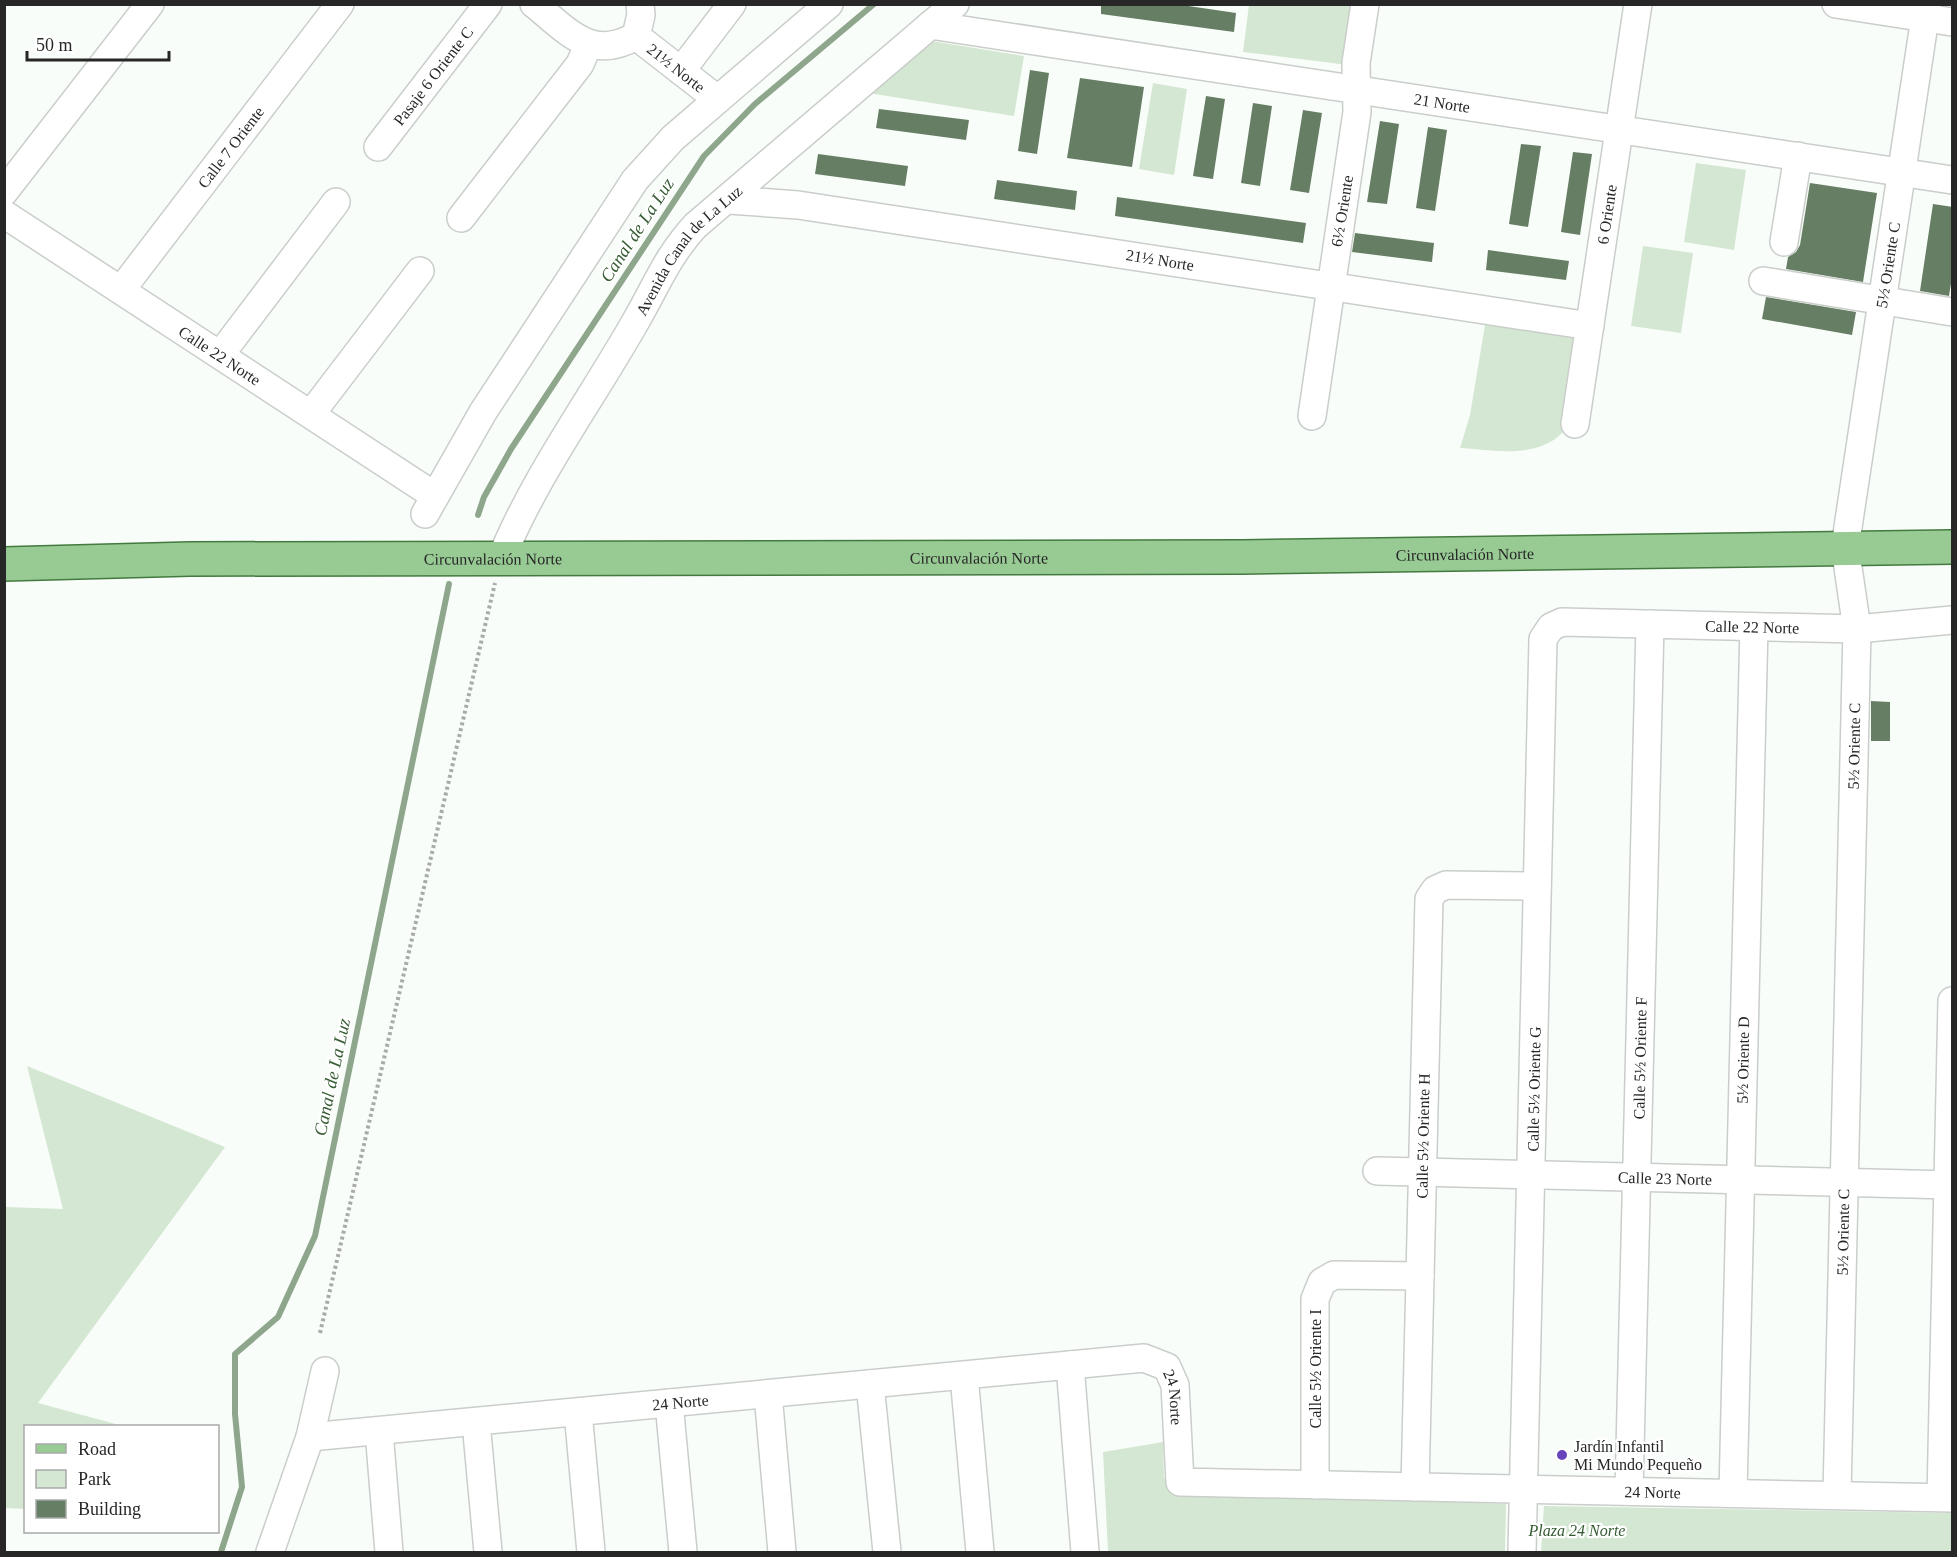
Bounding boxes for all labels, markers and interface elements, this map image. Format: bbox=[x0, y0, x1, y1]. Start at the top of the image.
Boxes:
street label: Pasaje 6 Oriente C bbox=[390, 23, 476, 128]
scale bar bbox=[27, 24, 170, 62]
text: 50 m bbox=[36, 35, 73, 55]
street label: 21½ Norte bbox=[644, 40, 708, 96]
street label: 21 Norte bbox=[1413, 90, 1471, 115]
street label: Calle 7 Oriente bbox=[194, 103, 267, 191]
water label: Canal de La Luz bbox=[596, 174, 678, 286]
street label: 6½ Oriente bbox=[1328, 174, 1356, 248]
street label: Avenida Canal de La Luz bbox=[632, 181, 745, 318]
street label: 6 Oriente bbox=[1594, 183, 1619, 245]
street label: 5½ Oriente C bbox=[1873, 221, 1903, 309]
street label: 21½ Norte bbox=[1125, 246, 1195, 274]
street label: Calle 22 Norte bbox=[176, 322, 264, 388]
street label: Circunvalación Norte bbox=[1396, 544, 1534, 563]
street label: Circunvalación Norte bbox=[910, 549, 1048, 566]
street label: Circunvalación Norte bbox=[424, 550, 562, 567]
street label: Calle 22 Norte bbox=[1705, 617, 1800, 636]
street label: 5½ Oriente C bbox=[1845, 703, 1863, 789]
street label: Calle 5½ Oriente F bbox=[1630, 996, 1650, 1119]
water label: Canal de La Luz bbox=[310, 1016, 354, 1138]
street label: 5½ Oriente D bbox=[1734, 1016, 1752, 1104]
street label: Calle 5½ Oriente G bbox=[1524, 1026, 1544, 1152]
street label: Calle 5½ Oriente H bbox=[1413, 1073, 1433, 1199]
street label: Calle 23 Norte bbox=[1618, 1168, 1712, 1188]
street label: 5½ Oriente C bbox=[1834, 1189, 1852, 1275]
street label: Calle 5½ Oriente I bbox=[1307, 1309, 1324, 1429]
street label: 24 Norte bbox=[1161, 1367, 1186, 1425]
street label: 24 Norte bbox=[651, 1391, 709, 1413]
legend bbox=[24, 1425, 219, 1533]
place label: Jardín Infantil Mi Mundo Pequeño bbox=[1574, 1438, 1702, 1474]
text: Road bbox=[78, 1439, 116, 1459]
marker: Jardín Infantil Mi Mundo Pequeño bbox=[1555, 1448, 1569, 1462]
text: Park bbox=[78, 1469, 111, 1489]
street label: 24 Norte bbox=[1624, 1483, 1681, 1501]
text: Building bbox=[78, 1499, 141, 1519]
park label: Plaza 24 Norte bbox=[1528, 1522, 1625, 1539]

